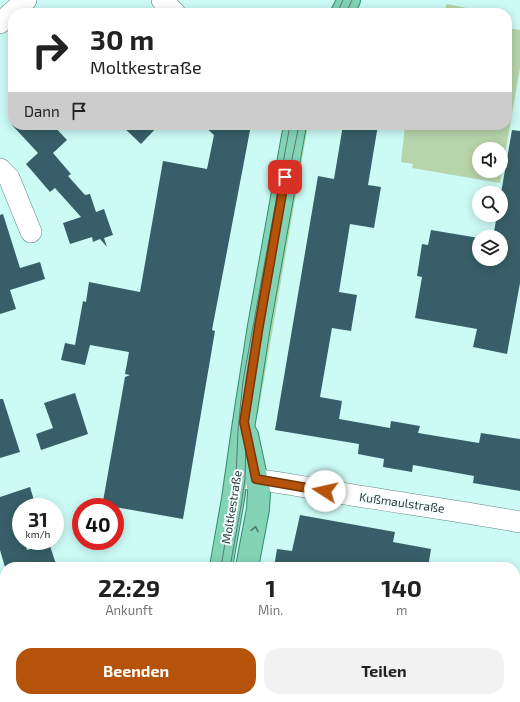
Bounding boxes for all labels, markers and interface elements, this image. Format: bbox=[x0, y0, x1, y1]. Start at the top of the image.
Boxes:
text: 30 m bbox=[90, 22, 154, 56]
icon: right bbox=[24, 24, 76, 76]
text: Moltkestraße bbox=[90, 56, 202, 78]
icon: arrive bbox=[68, 100, 90, 122]
text: Dann bbox=[24, 102, 60, 120]
map controls bbox=[472, 142, 508, 266]
button: sound bbox=[472, 142, 508, 178]
pin bbox=[268, 160, 302, 194]
icon: arrive bbox=[274, 166, 296, 188]
button: search bbox=[472, 186, 508, 222]
button: layers bbox=[472, 230, 508, 266]
street label: Moltkestraße bbox=[218, 469, 244, 545]
position arrow bbox=[304, 470, 346, 512]
street label: Kußmaulstraße bbox=[358, 489, 446, 515]
speed limit sign: 40 bbox=[72, 498, 124, 550]
text: 31 bbox=[28, 507, 48, 531]
one-way arrow bbox=[250, 526, 258, 532]
text: km/h bbox=[26, 528, 50, 540]
text: 22:29 bbox=[98, 573, 160, 602]
text: 1 bbox=[265, 573, 276, 602]
text: 140 bbox=[381, 573, 422, 602]
text: Ankunft bbox=[105, 602, 153, 618]
text: Min. bbox=[258, 602, 283, 618]
text: m bbox=[396, 602, 407, 618]
button: Beenden bbox=[16, 648, 256, 694]
button: Teilen bbox=[264, 648, 504, 694]

